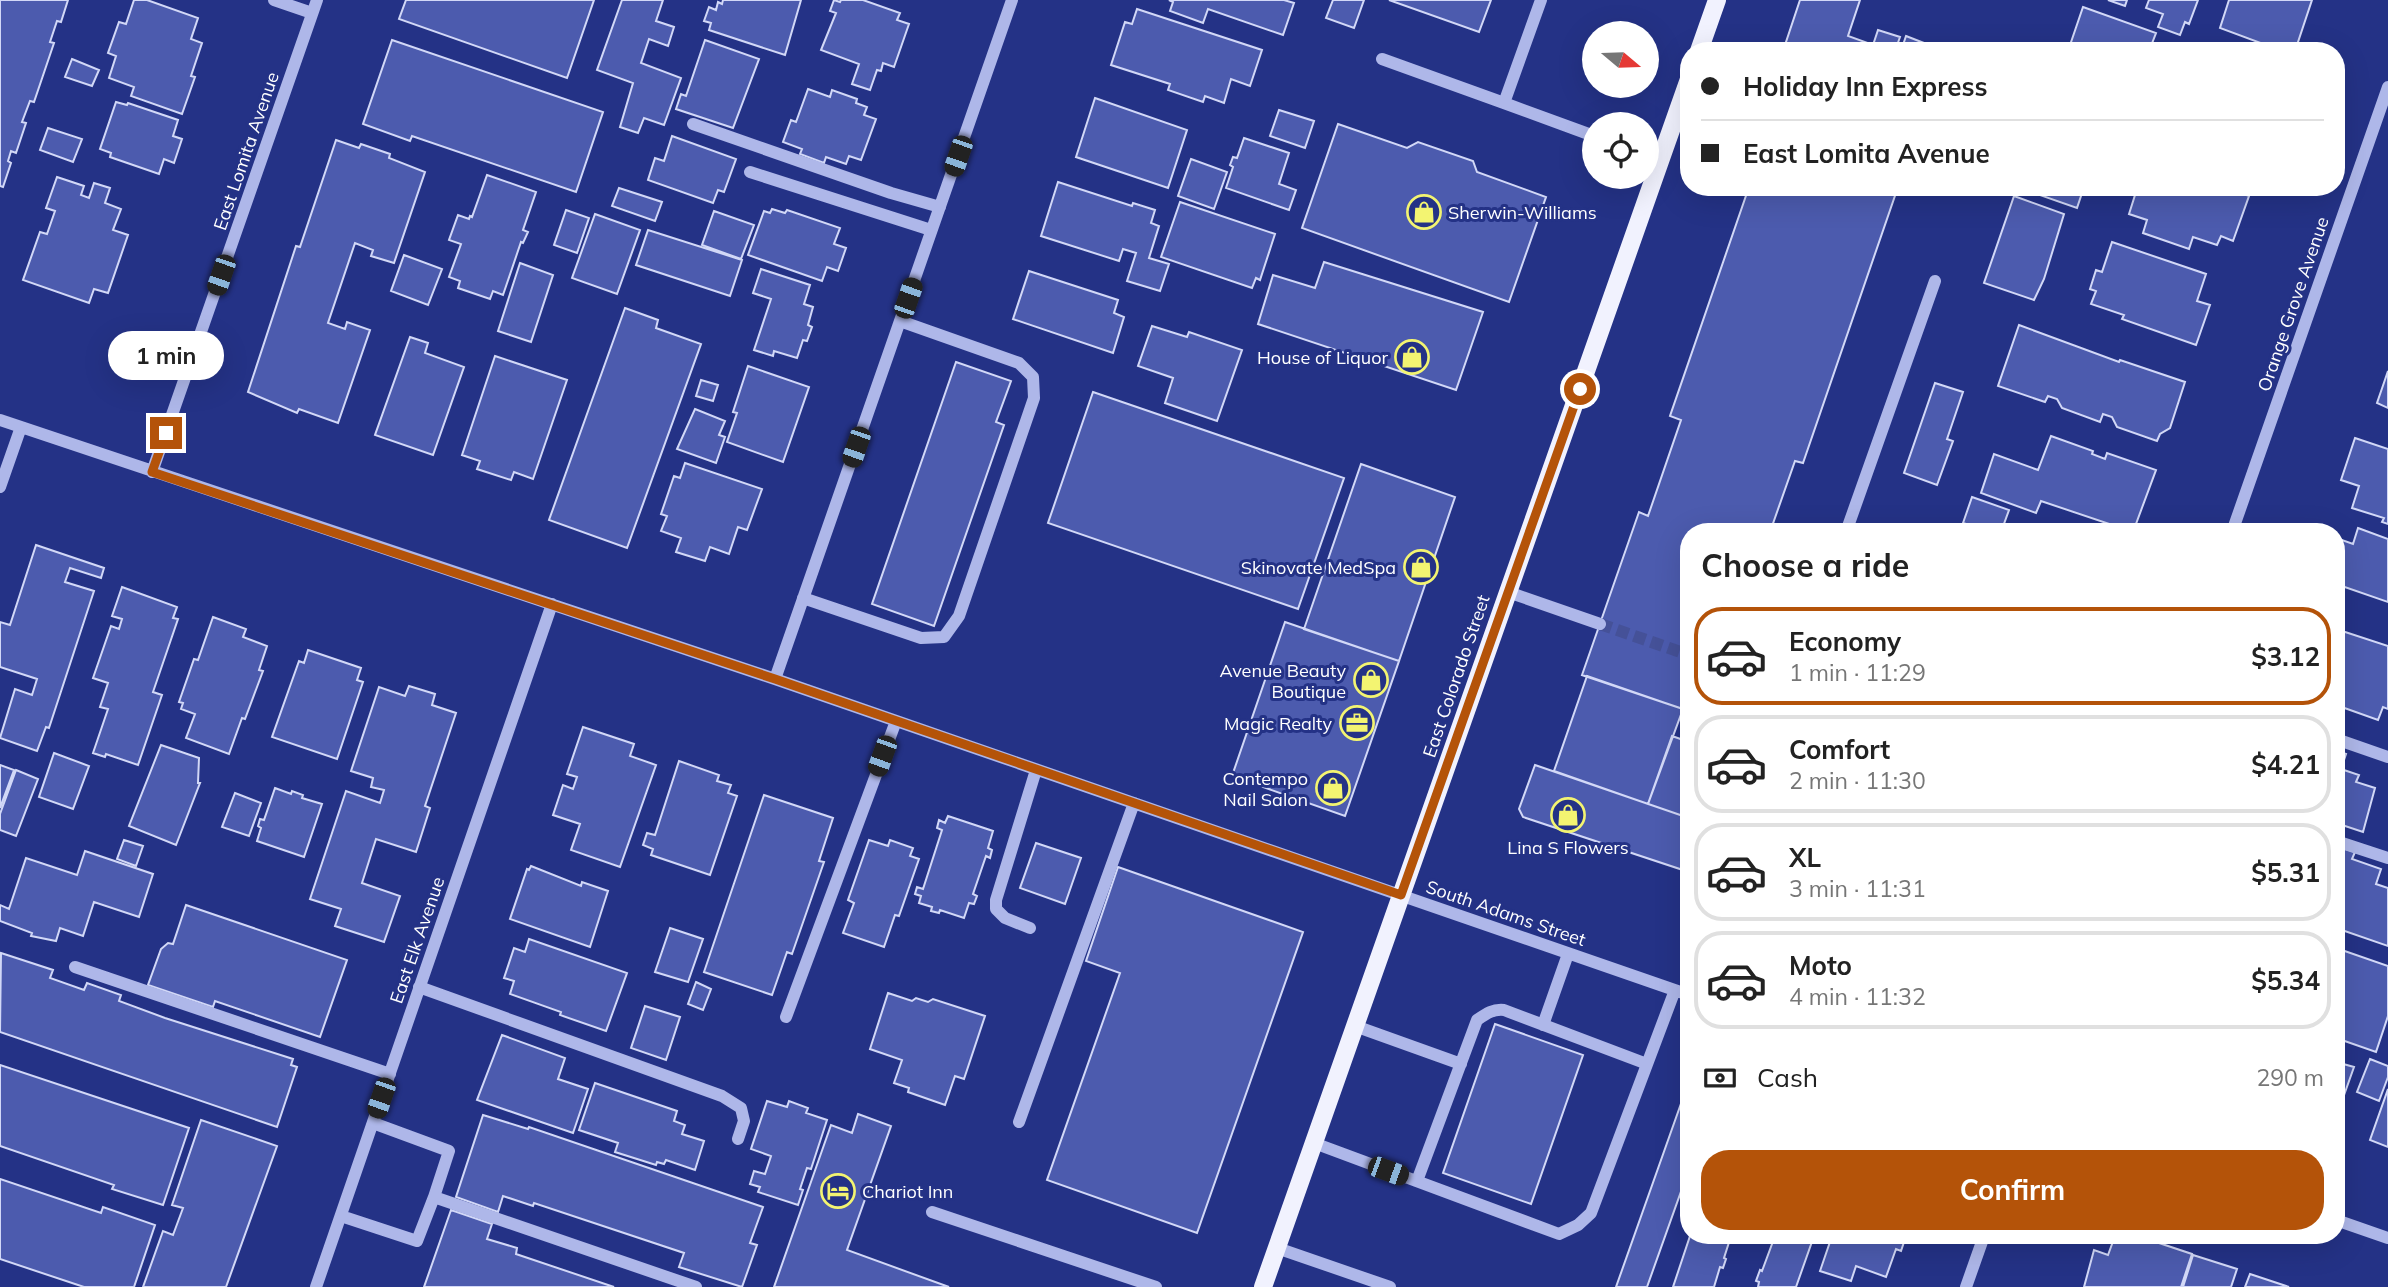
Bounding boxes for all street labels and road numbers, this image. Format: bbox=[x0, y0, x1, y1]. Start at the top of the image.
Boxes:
street label: East Lomita Avenue bbox=[208, 69, 284, 233]
street label: Orange Grove Avenue bbox=[2252, 214, 2334, 394]
street label: East Colorado Street bbox=[1417, 592, 1495, 760]
street label: East Elk Avenue bbox=[385, 874, 449, 1006]
street label: South Adams Street bbox=[1423, 875, 1589, 951]

